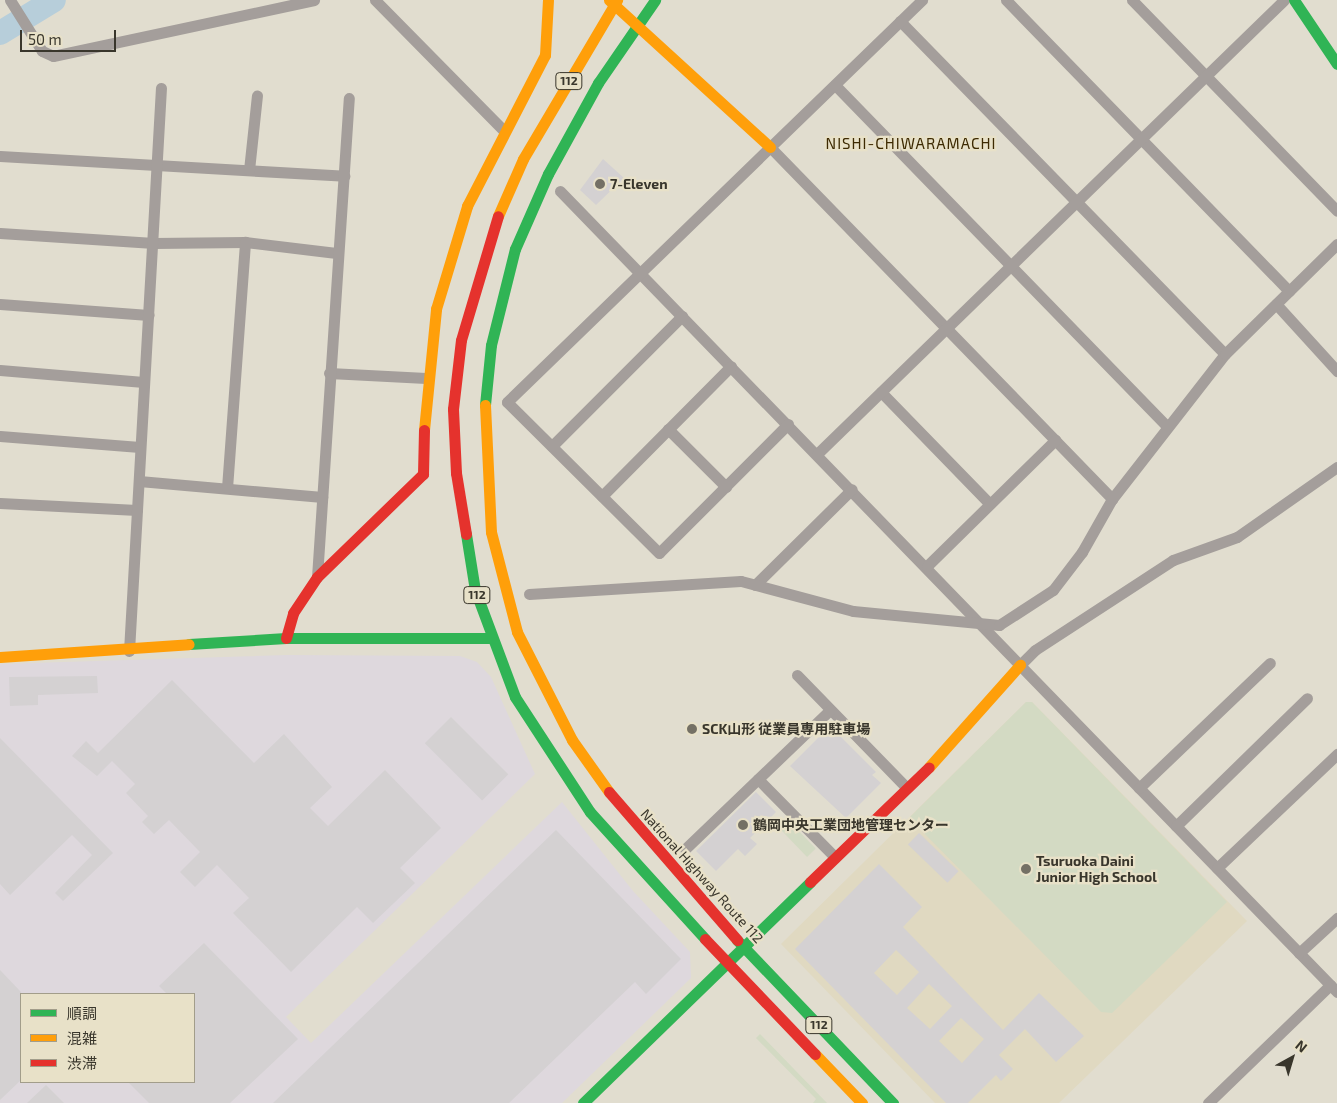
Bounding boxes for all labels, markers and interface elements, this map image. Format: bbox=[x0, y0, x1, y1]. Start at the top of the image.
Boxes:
scale bar bbox=[22, 20, 119, 52]
text: 50 m bbox=[28, 30, 62, 48]
road number: 112 bbox=[555, 72, 583, 90]
district label: NISHI-CHIWARAMACHI bbox=[823, 135, 999, 153]
place label: 7-Eleven bbox=[610, 176, 668, 192]
marker: 7-Eleven bbox=[594, 178, 606, 190]
road number: 112 bbox=[463, 586, 491, 604]
place label: SCK山形 従業員専用駐車場 bbox=[702, 721, 870, 737]
marker: SCK山形 従業員専用駐車場 bbox=[686, 723, 698, 735]
street label: National Highway Route 112 bbox=[637, 805, 767, 947]
place label: 鶴岡中央工業団地管理センター bbox=[753, 817, 949, 833]
marker: 鶴岡中央工業団地管理センター bbox=[737, 819, 749, 831]
place label: Tsuruoka Daini Junior High School bbox=[1036, 853, 1157, 886]
marker: Tsuruoka Daini Junior High School bbox=[1020, 863, 1032, 875]
legend bbox=[20, 993, 195, 1083]
text: 順調 bbox=[67, 1004, 97, 1022]
road number: 112 bbox=[805, 1016, 833, 1034]
text: 混雑 bbox=[67, 1029, 97, 1047]
north arrow bbox=[1267, 1033, 1317, 1083]
text: N bbox=[1292, 1036, 1311, 1056]
text: 渋滞 bbox=[67, 1054, 97, 1072]

